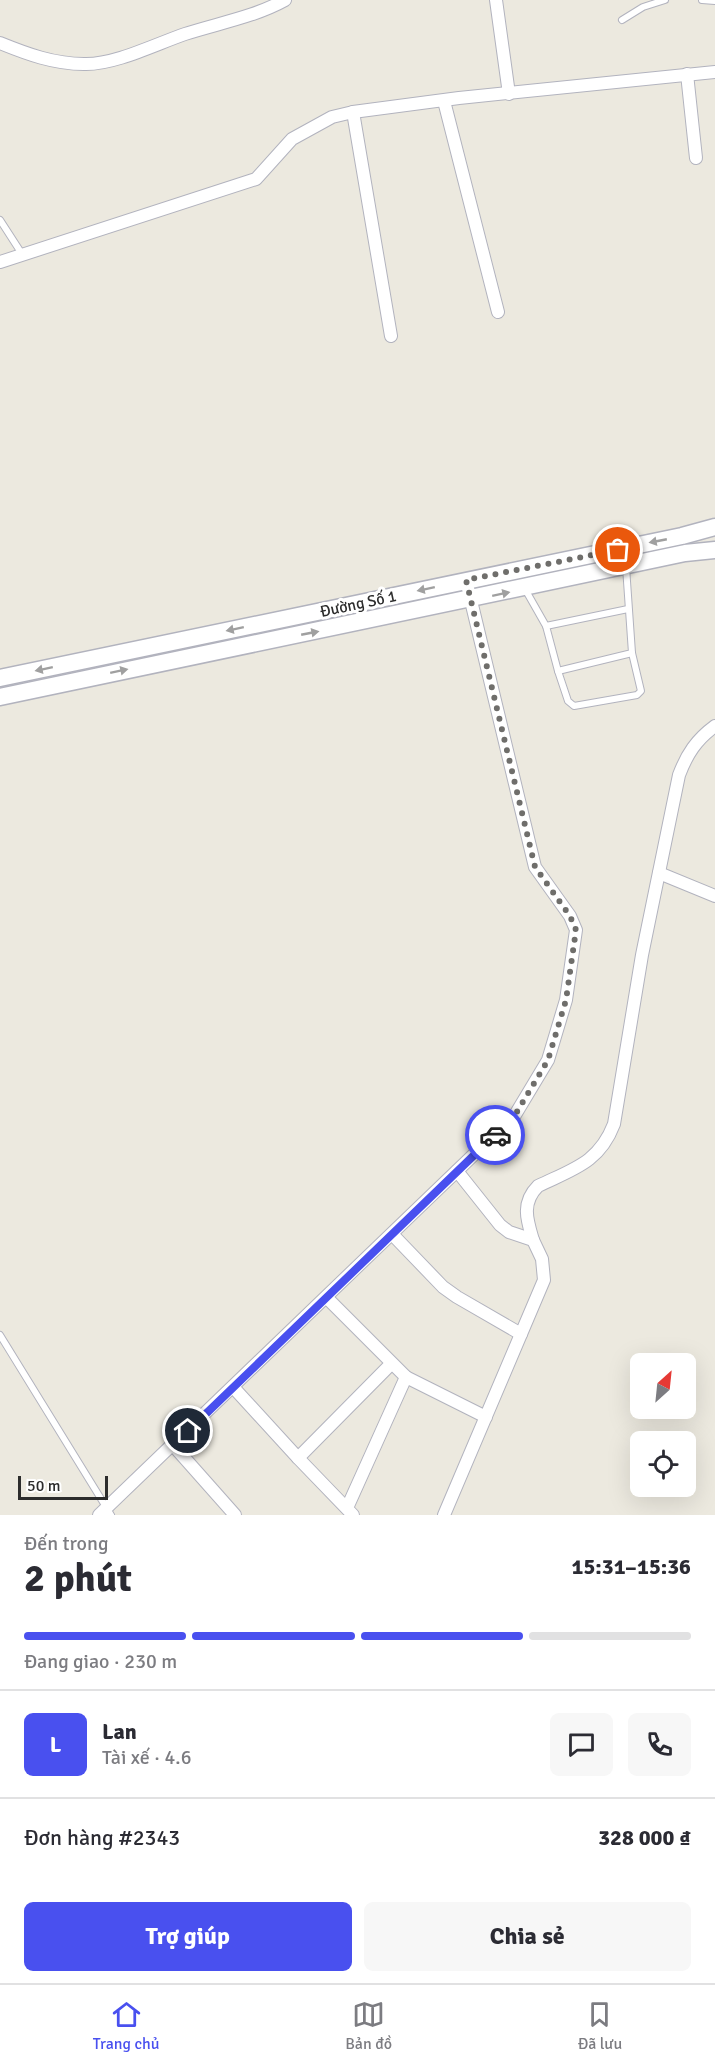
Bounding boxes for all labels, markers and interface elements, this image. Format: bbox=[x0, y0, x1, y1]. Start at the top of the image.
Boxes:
pin bbox=[592, 524, 643, 575]
icon: bag bbox=[601, 533, 634, 566]
one-way arrow bbox=[649, 537, 668, 546]
one-way arrow bbox=[416, 585, 435, 594]
street label: Đường Số 1 bbox=[318, 586, 398, 622]
one-way arrow bbox=[492, 588, 510, 598]
one-way arrow bbox=[226, 625, 245, 635]
one-way arrow bbox=[301, 627, 319, 637]
one-way arrow bbox=[35, 665, 54, 674]
one-way arrow bbox=[110, 666, 128, 676]
courier bbox=[465, 1105, 525, 1165]
icon: car bbox=[479, 1119, 512, 1152]
north arrow bbox=[630, 1353, 696, 1419]
map controls bbox=[630, 1353, 696, 1497]
pin bbox=[162, 1405, 213, 1456]
icon: home bbox=[171, 1414, 204, 1447]
button: locate bbox=[630, 1431, 696, 1497]
scale bar bbox=[18, 1473, 108, 1500]
text: 50 m bbox=[27, 1476, 61, 1496]
text: Đến trong bbox=[24, 1531, 108, 1556]
text: 15:31–15:36 bbox=[572, 1553, 691, 1580]
text: 2 phút bbox=[24, 1554, 132, 1602]
text: Đang giao · 230 m bbox=[24, 1649, 177, 1674]
button: chat bbox=[550, 1713, 613, 1776]
button: phone bbox=[628, 1713, 691, 1776]
text: Lan bbox=[102, 1718, 137, 1745]
text: L bbox=[50, 1731, 61, 1758]
text: Tài xế · 4.6 bbox=[102, 1745, 191, 1770]
text: Đơn hàng #2343 bbox=[24, 1824, 180, 1851]
text: 328 000 ₫ bbox=[598, 1824, 691, 1851]
button: Trợ giúp bbox=[24, 1902, 352, 1971]
button: Chia sẻ bbox=[364, 1902, 691, 1971]
tab: Trang chủ bbox=[93, 1998, 160, 2054]
tab: Bản đồ bbox=[345, 1998, 392, 2054]
tab: Đã lưu bbox=[578, 1998, 622, 2054]

